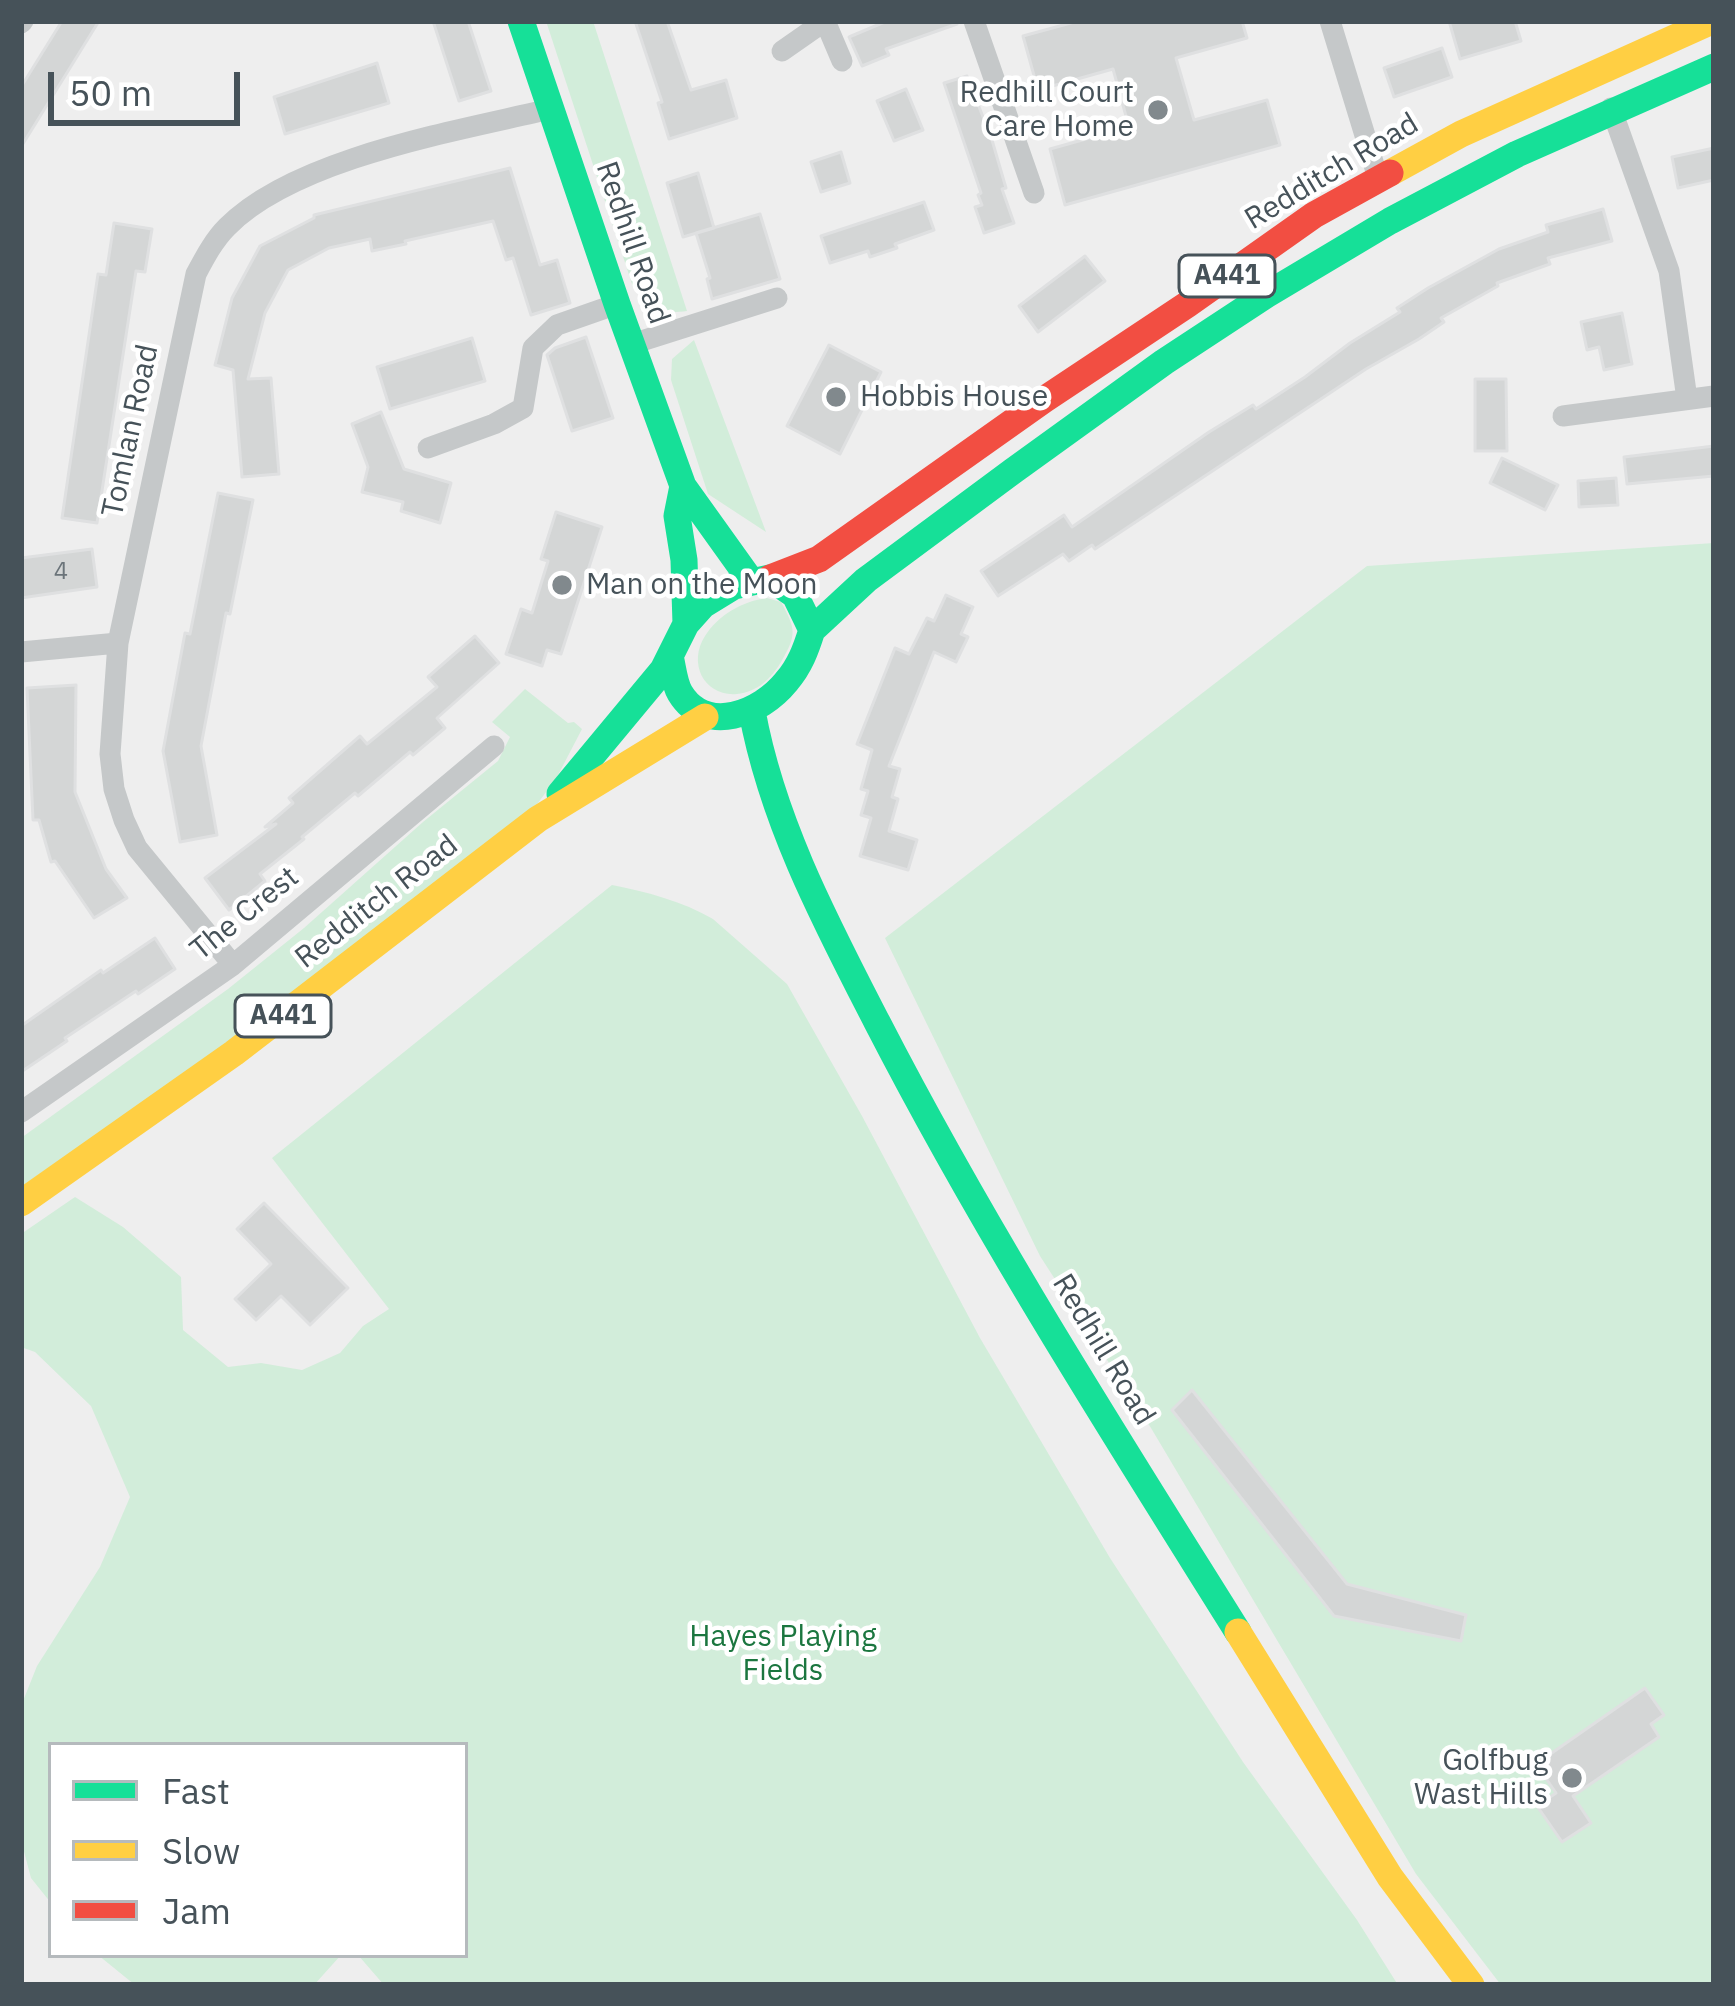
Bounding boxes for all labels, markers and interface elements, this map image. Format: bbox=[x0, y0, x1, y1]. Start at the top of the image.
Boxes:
scale bar bbox=[54, 48, 246, 122]
text: 50 m bbox=[69, 69, 152, 116]
place label: Redhill Court Care Home bbox=[959, 75, 1134, 146]
marker: Redhill Court Care Home bbox=[1145, 97, 1171, 123]
street label: Redditch Road bbox=[1239, 106, 1425, 238]
street label: Redhill Road bbox=[587, 157, 677, 329]
road number: A441 bbox=[1179, 255, 1275, 297]
street label: Tomlan Road bbox=[95, 341, 167, 521]
place label: Hobbis House bbox=[860, 379, 1048, 415]
marker: Hobbis House bbox=[823, 384, 849, 410]
house number: 4 bbox=[54, 558, 68, 586]
place label: Man on the Moon bbox=[586, 567, 818, 603]
marker: Man on the Moon bbox=[549, 572, 575, 598]
street label: Redditch Road bbox=[289, 827, 465, 977]
street label: The Crest bbox=[184, 860, 306, 968]
road number: A441 bbox=[235, 995, 331, 1037]
street label: Redhill Road bbox=[1044, 1268, 1162, 1432]
park label: Hayes Playing Fields bbox=[689, 1619, 877, 1690]
legend bbox=[48, 1742, 468, 1958]
place label: Golfbug Wast Hills bbox=[1414, 1743, 1548, 1814]
marker: Golfbug Wast Hills bbox=[1559, 1765, 1585, 1791]
text: Fast bbox=[162, 1767, 230, 1814]
text: Slow bbox=[162, 1827, 240, 1874]
text: Jam bbox=[162, 1887, 231, 1934]

